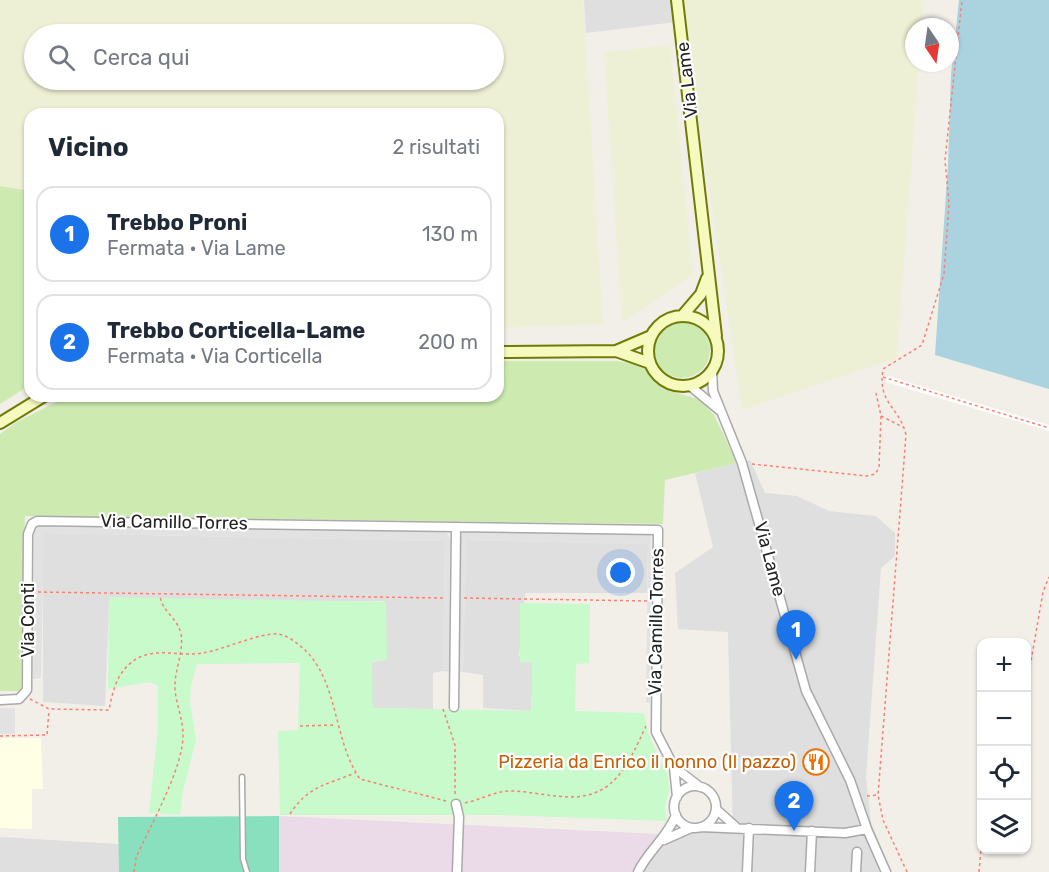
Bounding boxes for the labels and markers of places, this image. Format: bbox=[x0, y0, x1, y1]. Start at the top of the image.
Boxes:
pin: 1 bbox=[776, 610, 816, 660]
restaurant icon: Pizzeria da Enrico il nonno (Il pazzo) bbox=[801, 747, 831, 777]
place label: Pizzeria da Enrico il nonno (Il pazzo) bbox=[498, 751, 796, 773]
pin: 2 bbox=[774, 782, 814, 831]

